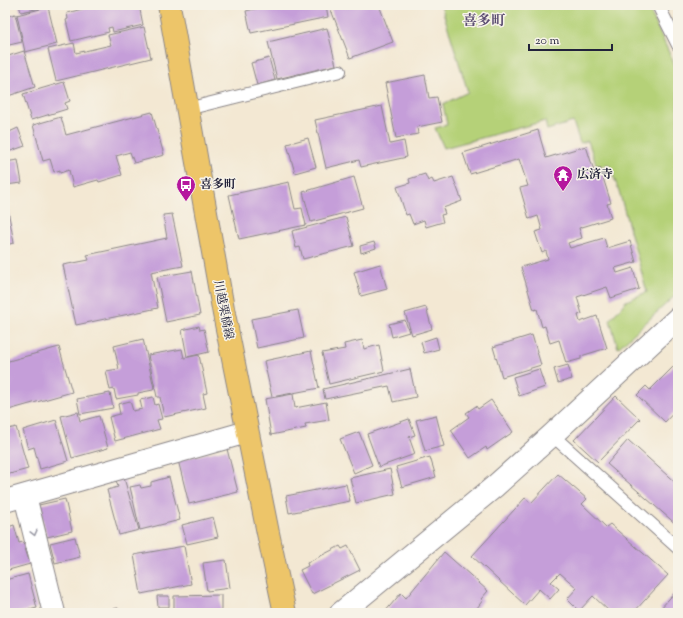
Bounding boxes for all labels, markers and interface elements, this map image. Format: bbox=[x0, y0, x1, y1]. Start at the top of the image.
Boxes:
district label: 喜多町 bbox=[463, 12, 506, 32]
scale bar bbox=[529, 26, 612, 52]
text: 20 m bbox=[535, 32, 560, 50]
temple icon: 広済寺 bbox=[552, 164, 574, 192]
place label: 広済寺 bbox=[577, 166, 613, 184]
bus stop icon: 喜多町 bbox=[175, 174, 197, 202]
place label: 喜多町 bbox=[200, 176, 236, 194]
street label: 川越栗橋線 bbox=[208, 279, 238, 341]
one-way arrow bbox=[30, 530, 38, 537]

